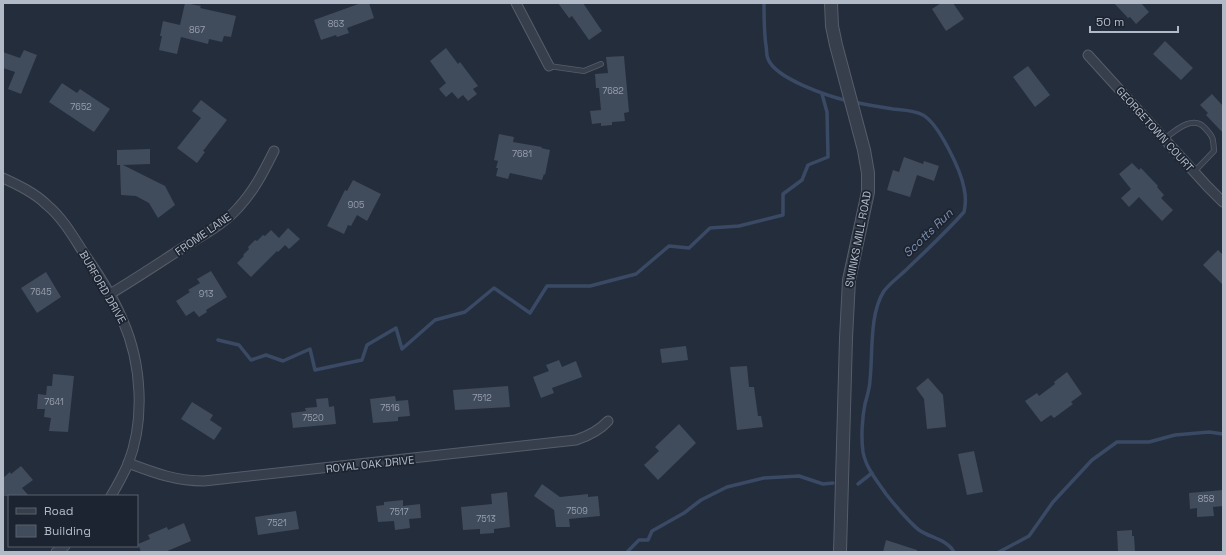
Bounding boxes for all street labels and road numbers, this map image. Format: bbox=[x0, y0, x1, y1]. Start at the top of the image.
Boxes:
street label: GEORGETOWN COURT bbox=[1113, 84, 1197, 175]
street label: SWINKS MILL ROAD bbox=[842, 190, 874, 288]
street label: FROME LANE bbox=[172, 210, 234, 258]
street label: BURFORD DRIVE bbox=[77, 248, 129, 326]
street label: ROYAL OAK DRIVE bbox=[325, 452, 415, 476]

